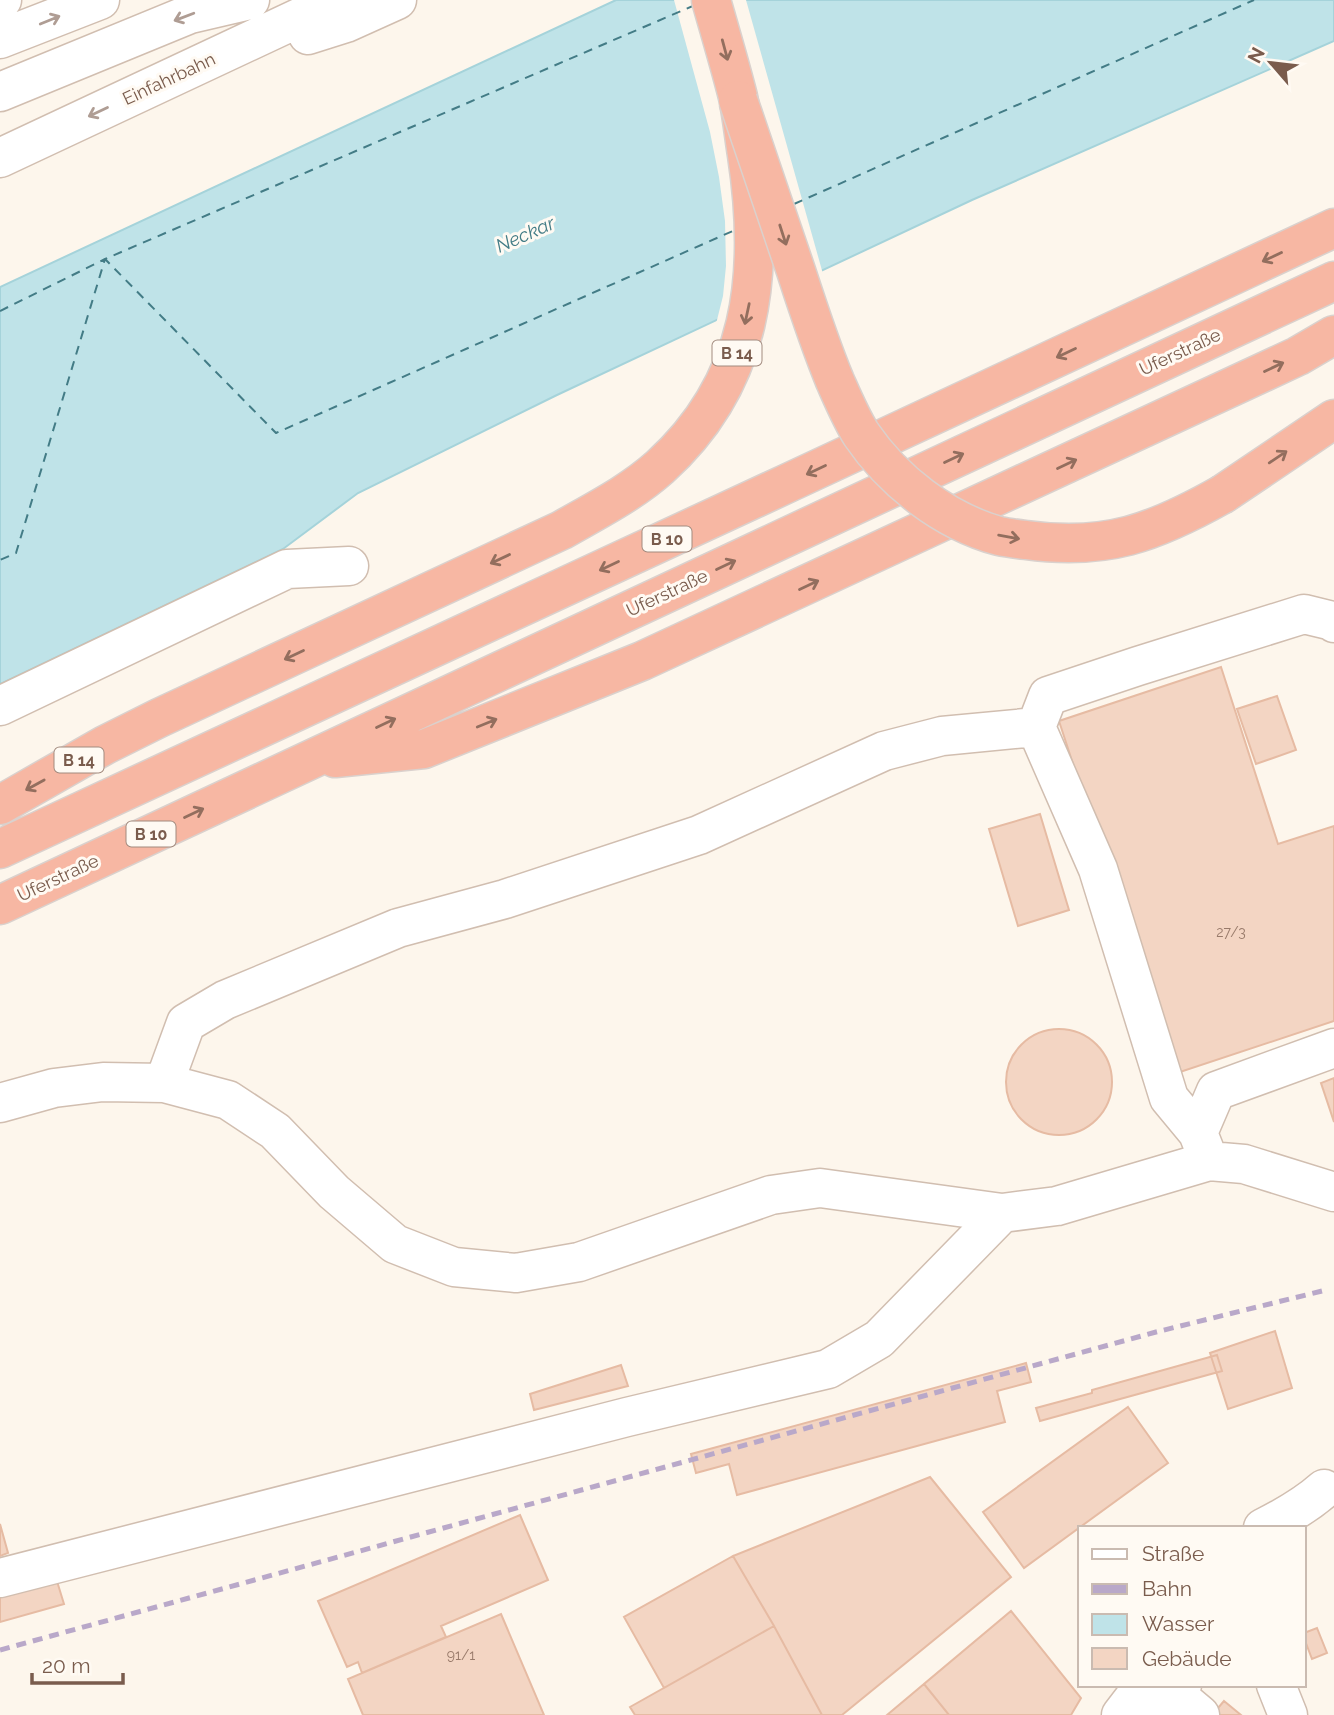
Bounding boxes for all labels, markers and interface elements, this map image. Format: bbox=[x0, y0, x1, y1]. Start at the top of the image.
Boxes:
one-way arrow bbox=[38, 12, 60, 25]
one-way arrow bbox=[173, 12, 195, 24]
north arrow bbox=[1236, 28, 1306, 98]
one-way arrow bbox=[719, 39, 732, 61]
text: N bbox=[1243, 43, 1269, 67]
street label: Einfahrbahn bbox=[119, 48, 218, 109]
one-way arrow bbox=[88, 106, 109, 119]
water label: Neckar bbox=[492, 211, 559, 257]
one-way arrow bbox=[778, 223, 790, 245]
one-way arrow bbox=[1262, 251, 1283, 264]
one-way arrow bbox=[740, 302, 754, 325]
street label: Uferstraße bbox=[1136, 323, 1224, 380]
road number: B 14 bbox=[712, 340, 762, 366]
one-way arrow bbox=[1056, 347, 1077, 360]
one-way arrow bbox=[1263, 360, 1284, 373]
one-way arrow bbox=[1268, 450, 1288, 464]
one-way arrow bbox=[943, 451, 964, 464]
one-way arrow bbox=[1056, 457, 1077, 470]
one-way arrow bbox=[806, 464, 827, 478]
road number: B 10 bbox=[642, 526, 692, 552]
one-way arrow bbox=[997, 531, 1020, 544]
one-way arrow bbox=[490, 553, 511, 567]
one-way arrow bbox=[715, 558, 736, 571]
one-way arrow bbox=[599, 560, 621, 573]
street label: Uferstraße bbox=[623, 564, 711, 621]
one-way arrow bbox=[797, 578, 819, 591]
one-way arrow bbox=[284, 649, 305, 662]
one-way arrow bbox=[375, 716, 396, 730]
one-way arrow bbox=[476, 716, 498, 729]
road number: B 14 bbox=[55, 748, 104, 772]
one-way arrow bbox=[25, 779, 46, 792]
one-way arrow bbox=[183, 806, 205, 819]
road number: B 10 bbox=[127, 821, 176, 846]
street label: Uferstraße bbox=[14, 849, 102, 906]
house number: 27/3 bbox=[1216, 924, 1246, 940]
legend bbox=[1078, 1526, 1306, 1687]
text: Straße bbox=[1142, 1541, 1204, 1566]
text: Bahn bbox=[1142, 1576, 1192, 1601]
text: Wasser bbox=[1142, 1611, 1215, 1636]
scale bar bbox=[32, 1642, 122, 1686]
text: Gebäude bbox=[1142, 1646, 1232, 1671]
house number: 91/1 bbox=[447, 1647, 475, 1663]
text: 20 m bbox=[42, 1653, 90, 1678]

